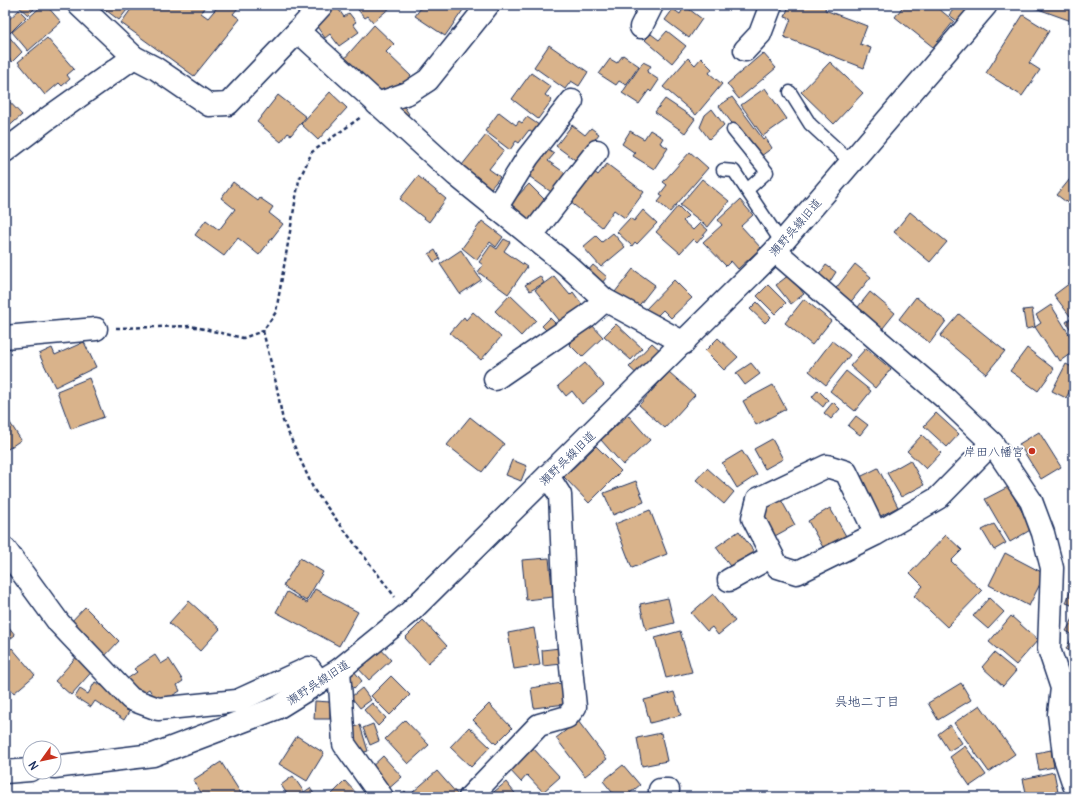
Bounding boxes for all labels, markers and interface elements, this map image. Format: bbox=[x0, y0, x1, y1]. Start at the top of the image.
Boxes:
street label: 瀬野呉線旧道 bbox=[766, 195, 824, 259]
street label: 瀬野呉線旧道 bbox=[536, 428, 598, 488]
place label: 岸田八幡宮 bbox=[964, 444, 1024, 459]
marker: 岸田八幡宮 bbox=[1027, 446, 1037, 456]
street label: 瀬野呉線旧道 bbox=[284, 656, 352, 708]
district label: 呉地二丁目 bbox=[834, 693, 900, 710]
north arrow bbox=[22, 740, 62, 780]
text: N bbox=[26, 758, 42, 772]

